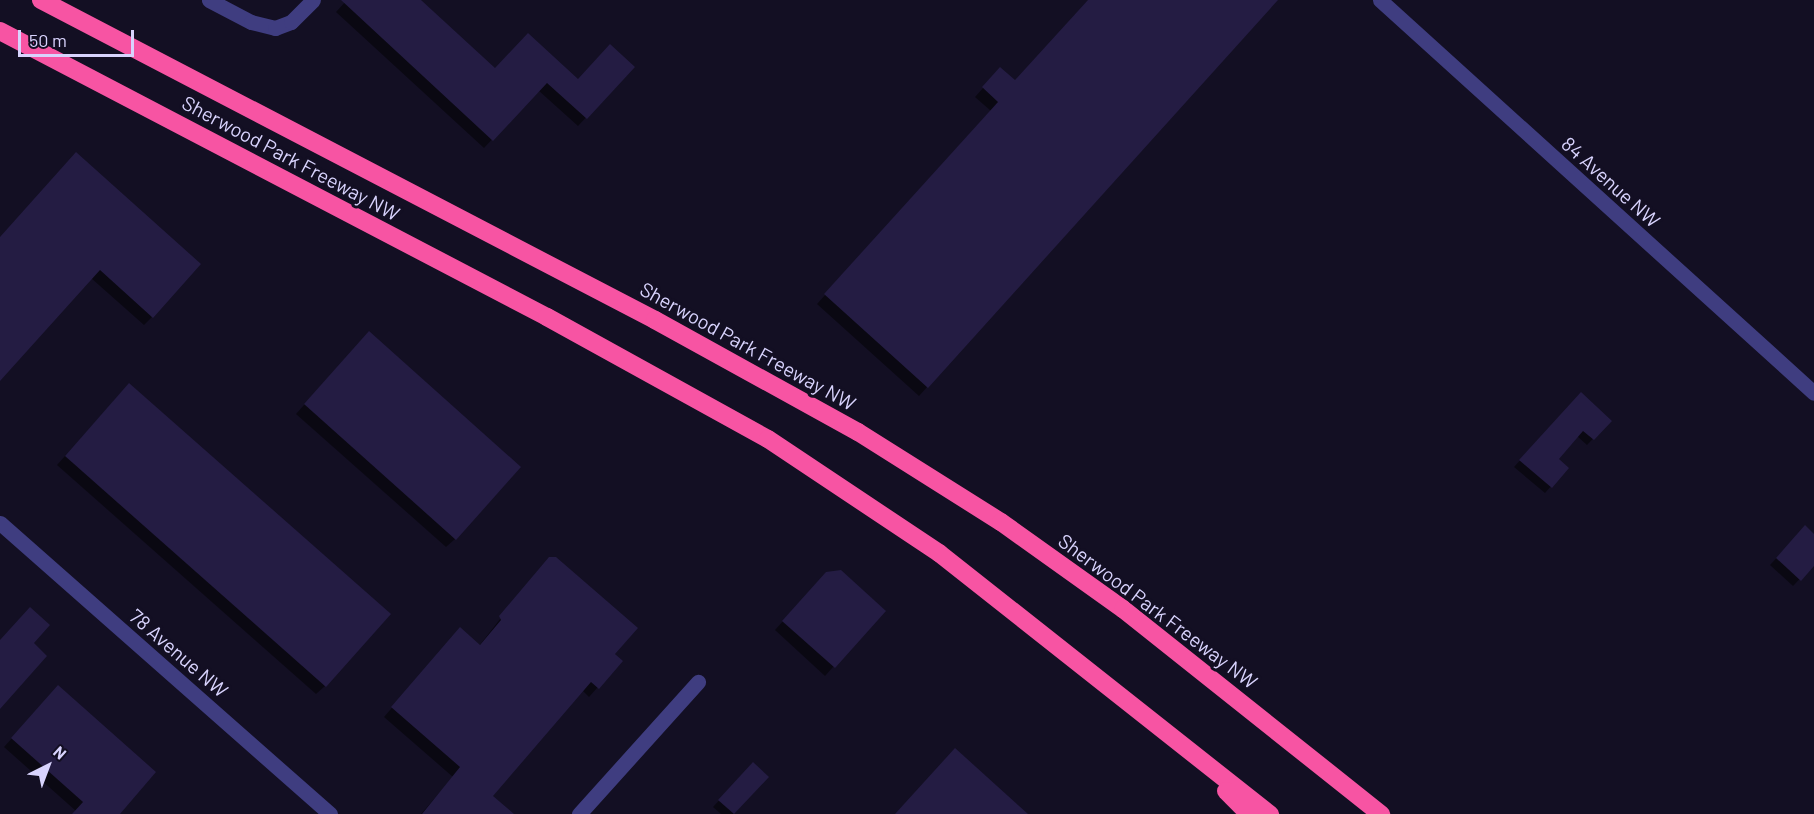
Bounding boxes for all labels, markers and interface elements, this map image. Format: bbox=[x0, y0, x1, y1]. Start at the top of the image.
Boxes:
scale bar bbox=[21, 18, 136, 56]
text: 50 m bbox=[29, 29, 67, 51]
street label: Sherwood Park Freeway NW bbox=[178, 90, 404, 226]
street label: 84 Avenue NW bbox=[1557, 132, 1665, 232]
street label: Sherwood Park Freeway NW bbox=[636, 277, 860, 415]
street label: Sherwood Park Freeway NW bbox=[1054, 528, 1262, 694]
street label: 78 Avenue NW bbox=[125, 604, 233, 702]
north arrow bbox=[18, 736, 78, 796]
text: N bbox=[50, 742, 71, 763]

